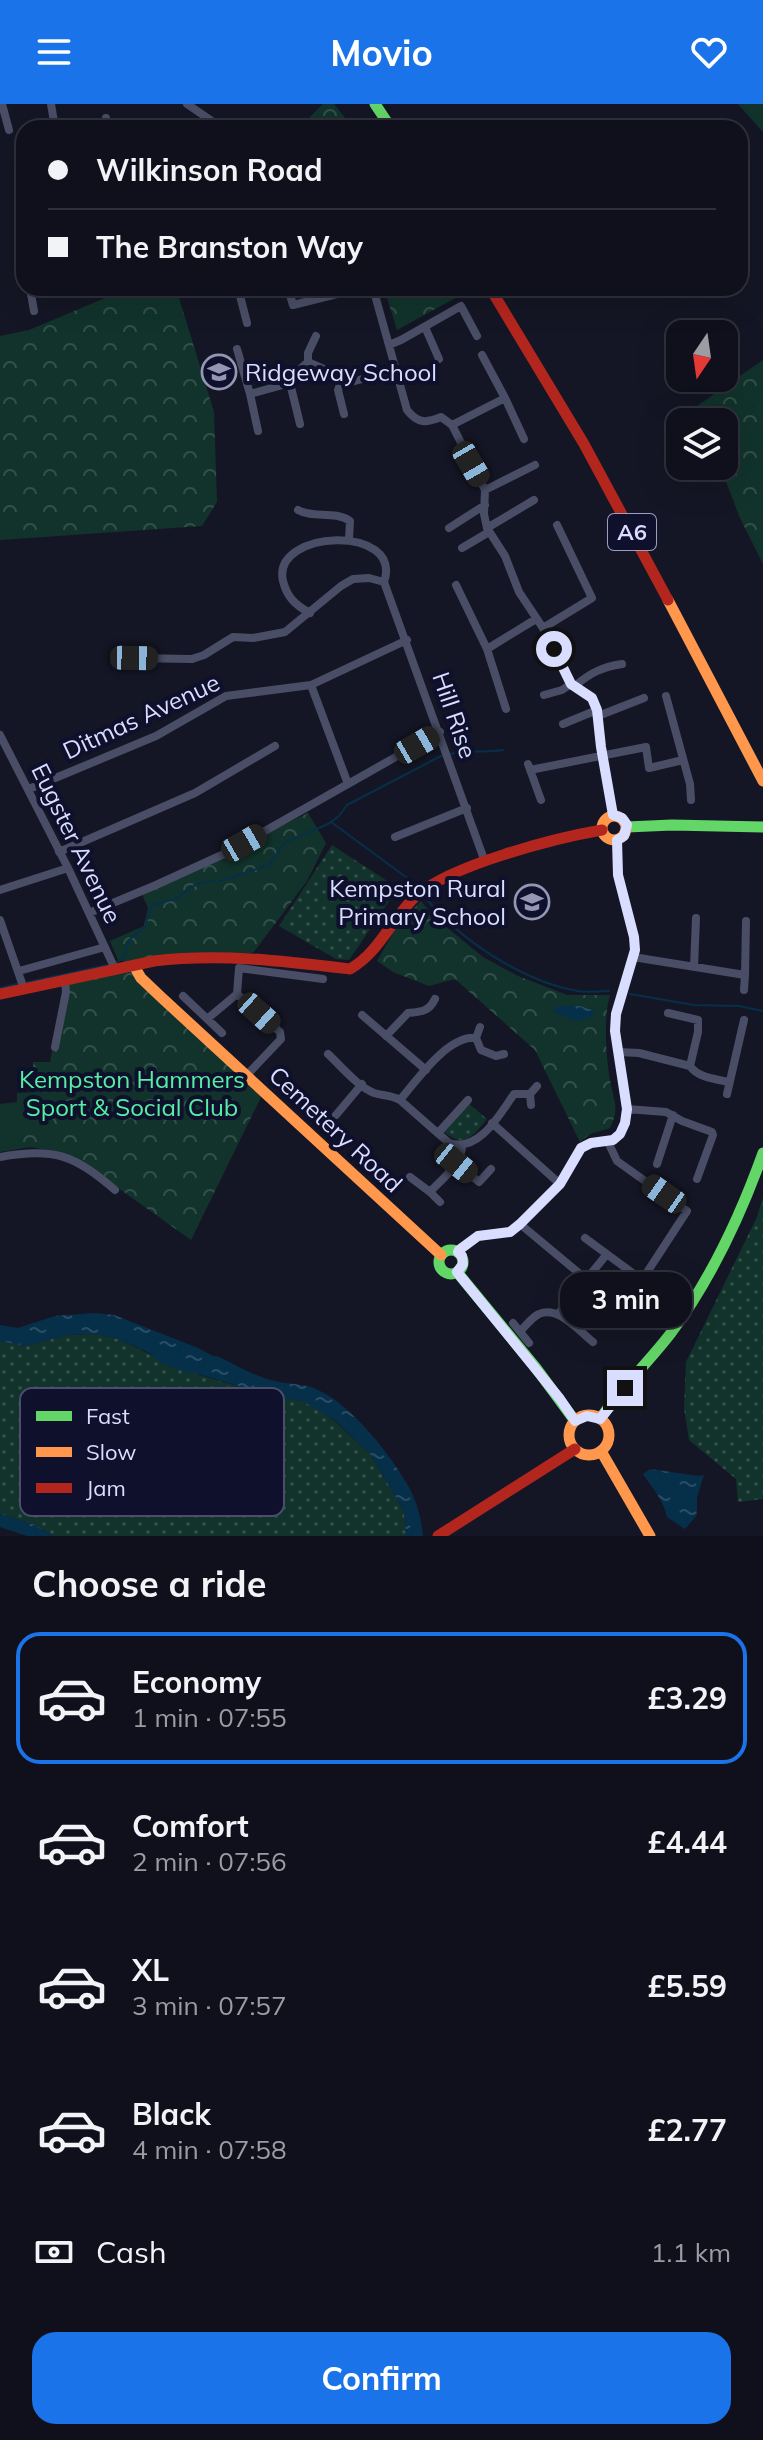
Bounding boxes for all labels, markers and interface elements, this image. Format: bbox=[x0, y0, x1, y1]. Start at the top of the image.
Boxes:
icon: menu bbox=[32, 30, 76, 74]
text: Movio bbox=[330, 30, 433, 75]
icon: heart bbox=[687, 30, 731, 74]
text: Wilkinson Road bbox=[96, 151, 323, 189]
text: The Branston Way bbox=[96, 228, 363, 266]
north arrow bbox=[666, 320, 738, 392]
map controls bbox=[666, 320, 738, 480]
school or university icon: Ridgeway School bbox=[200, 353, 238, 391]
place label: Ridgeway School bbox=[245, 357, 437, 387]
button: layers bbox=[666, 408, 738, 480]
car bbox=[449, 437, 493, 491]
road number: A6 bbox=[608, 514, 656, 550]
route start bbox=[536, 631, 572, 667]
car bbox=[110, 646, 158, 670]
street label: Ditmas Avenue bbox=[58, 667, 224, 765]
street label: Hill Rise bbox=[426, 668, 484, 762]
car bbox=[390, 723, 444, 767]
street label: Eugster Avenue bbox=[25, 758, 129, 928]
car bbox=[217, 821, 271, 865]
place label: Kempston Rural Primary School bbox=[329, 873, 506, 931]
school or university icon: Kempston Rural Primary School bbox=[513, 883, 551, 921]
car bbox=[233, 988, 285, 1038]
street label: Cemetery Road bbox=[263, 1060, 409, 1198]
park label: Kempston Hammers Sport & Social Club bbox=[19, 1064, 245, 1122]
car bbox=[430, 1139, 482, 1187]
car bbox=[637, 1170, 691, 1218]
callout: 3 min bbox=[559, 1272, 691, 1328]
text: 3 min bbox=[592, 1283, 660, 1316]
route end bbox=[607, 1370, 643, 1406]
legend bbox=[20, 1388, 284, 1516]
text: Fast bbox=[86, 1402, 130, 1430]
text: Slow bbox=[86, 1438, 136, 1466]
text: Jam bbox=[86, 1474, 126, 1502]
text: Choose a ride bbox=[32, 1561, 266, 1606]
icon: car bbox=[36, 1662, 108, 1734]
text: Economy bbox=[132, 1663, 261, 1701]
text: £3.29 bbox=[648, 1679, 727, 1717]
text: 1 min · 07:55 bbox=[132, 1701, 287, 1734]
icon: car bbox=[36, 1806, 108, 1878]
text: Comfort bbox=[132, 1807, 249, 1845]
text: £4.44 bbox=[648, 1823, 727, 1861]
text: 2 min · 07:56 bbox=[132, 1845, 287, 1878]
icon: car bbox=[36, 1950, 108, 2022]
text: XL bbox=[132, 1951, 169, 1989]
text: £5.59 bbox=[648, 1967, 727, 2005]
text: 3 min · 07:57 bbox=[132, 1989, 287, 2022]
icon: car bbox=[36, 2094, 108, 2166]
text: Black bbox=[132, 2095, 211, 2133]
text: £2.77 bbox=[648, 2111, 727, 2149]
text: 4 min · 07:58 bbox=[132, 2133, 287, 2166]
icon: cash bbox=[32, 2230, 76, 2274]
text: Cash bbox=[96, 2233, 167, 2271]
text: 1.1 km bbox=[651, 2236, 731, 2269]
button: Confirm bbox=[32, 2332, 731, 2424]

